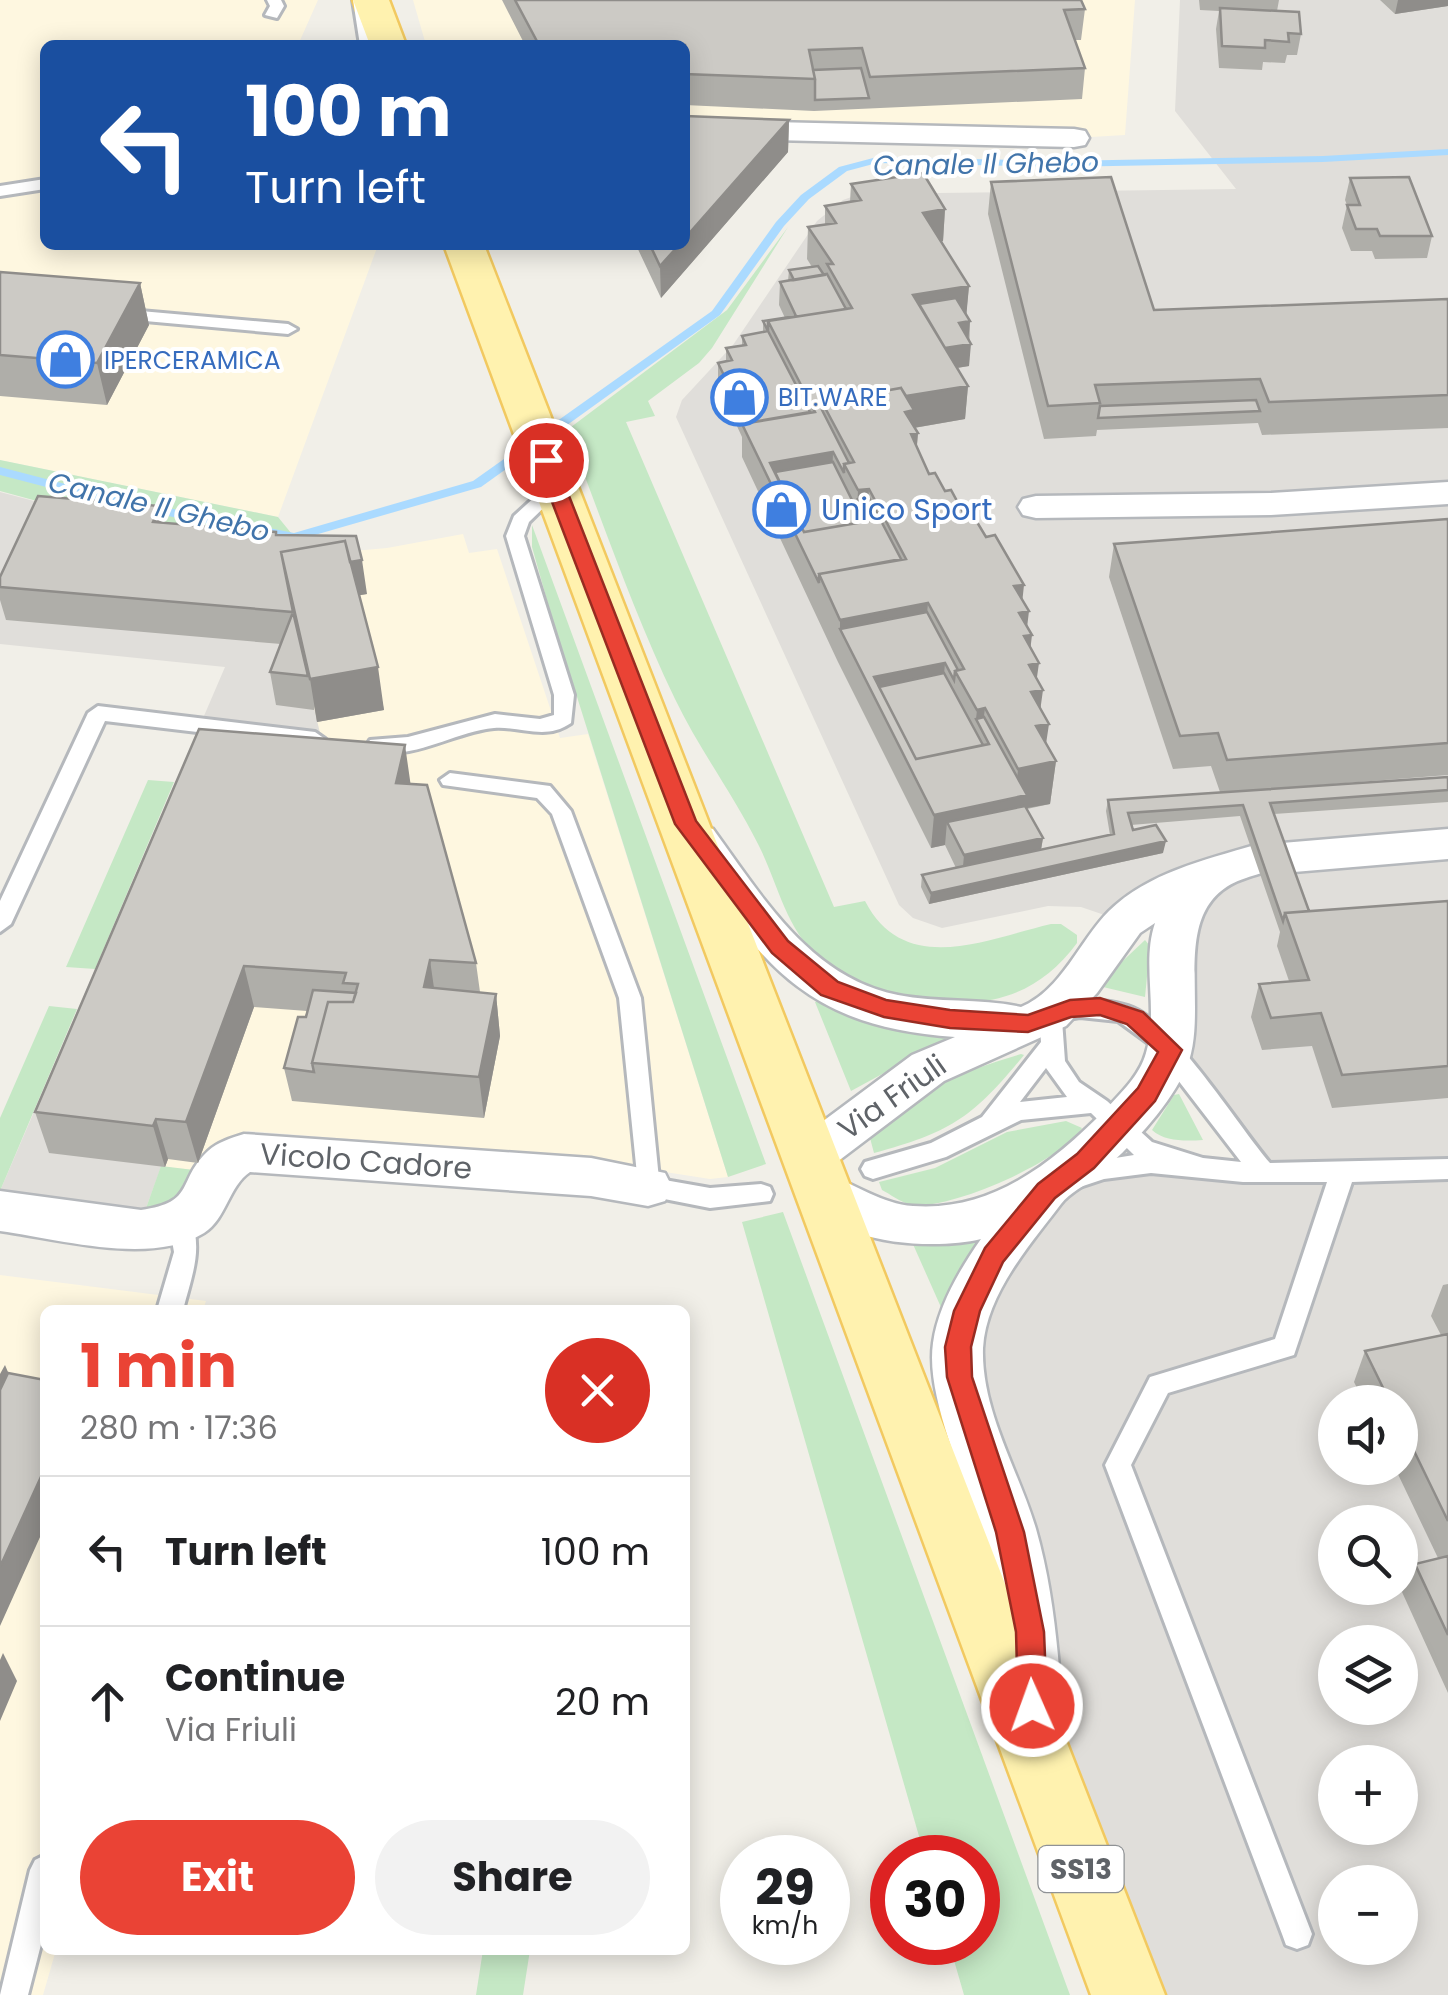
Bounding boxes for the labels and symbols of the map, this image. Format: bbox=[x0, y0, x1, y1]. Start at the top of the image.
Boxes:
water label: Canale Il Ghebo bbox=[873, 143, 1099, 185]
shop icon: IPERCERAMICA bbox=[35, 330, 95, 390]
place label: IPERCERAMICA bbox=[104, 343, 281, 378]
shop icon: BIT.WARE bbox=[709, 367, 769, 427]
place label: BIT.WARE bbox=[778, 380, 888, 415]
pin bbox=[504, 418, 589, 503]
water label: Canale Il Ghebo bbox=[44, 463, 274, 551]
shop icon: Unico Sport bbox=[752, 479, 812, 539]
place label: Unico Sport bbox=[821, 488, 992, 531]
street label: Via Friuli bbox=[829, 1044, 955, 1150]
street label: Vicolo Cadore bbox=[259, 1132, 473, 1190]
position arrow bbox=[980, 1654, 1084, 1758]
speed limit sign: 30 bbox=[870, 1835, 1000, 1965]
road number: SS13 bbox=[1038, 1846, 1124, 1892]

